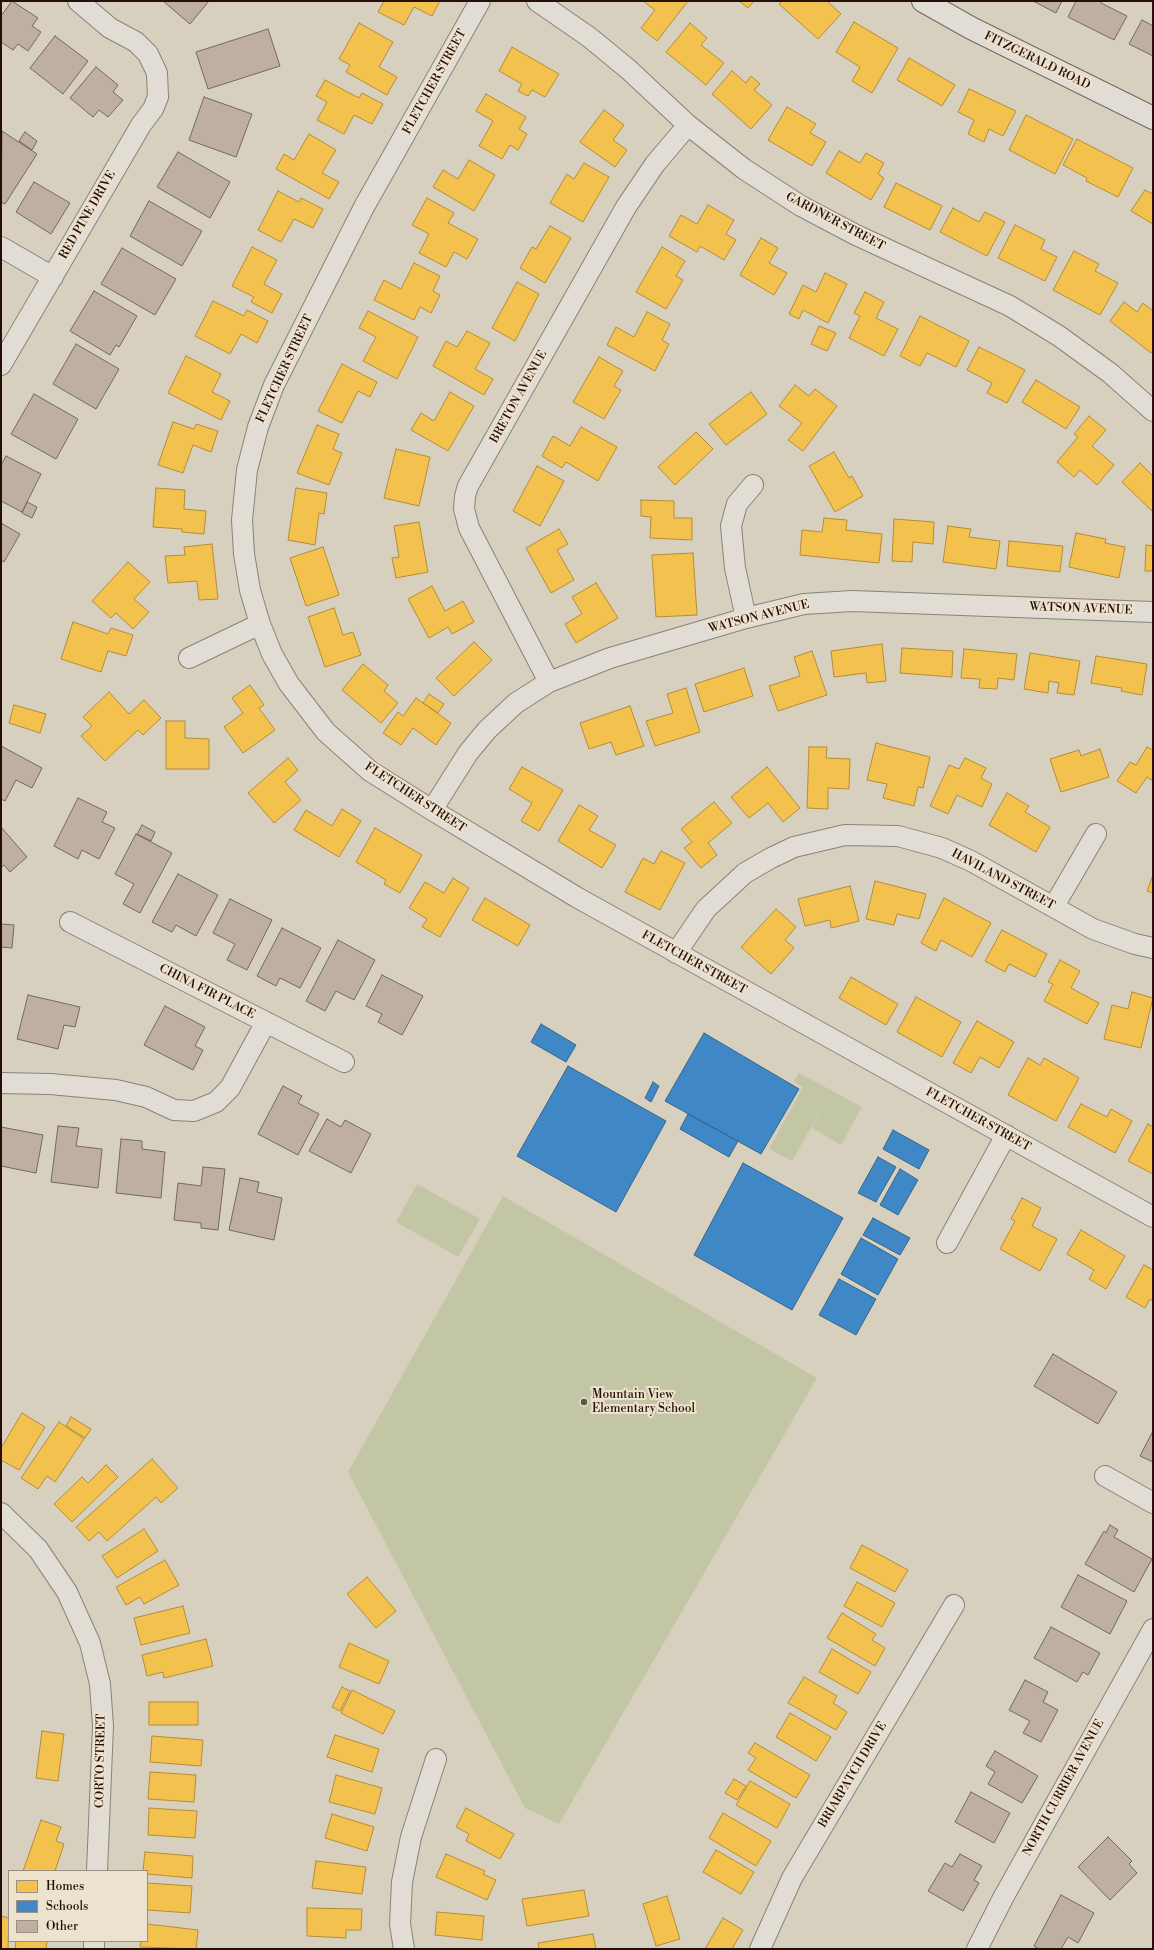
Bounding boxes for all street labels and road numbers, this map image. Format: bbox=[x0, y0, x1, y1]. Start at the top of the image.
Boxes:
street label: FLETCHER STREET bbox=[400, 27, 470, 137]
street label: FITZGERALD ROAD bbox=[982, 29, 1092, 93]
street label: RED PINE DRIVE bbox=[57, 168, 119, 262]
street label: GARDNER STREET bbox=[783, 190, 887, 254]
street label: FLETCHER STREET bbox=[254, 313, 316, 425]
street label: BRETON AVENUE bbox=[488, 348, 550, 446]
street label: WATSON AVENUE bbox=[707, 598, 811, 636]
street label: WATSON AVENUE bbox=[1029, 600, 1133, 618]
street label: FLETCHER STREET bbox=[362, 760, 468, 836]
street label: HAVILAND STREET bbox=[949, 847, 1057, 913]
street label: FLETCHER STREET bbox=[639, 928, 749, 998]
street label: CHINA FIR PLACE bbox=[156, 962, 258, 1022]
street label: FLETCHER STREET bbox=[923, 1085, 1033, 1155]
street label: CORTO STREET bbox=[93, 1714, 109, 1808]
street label: NORTH CURRIER AVENUE bbox=[1020, 1717, 1108, 1859]
street label: BRIARPATCH DRIVE bbox=[816, 1720, 890, 1830]

